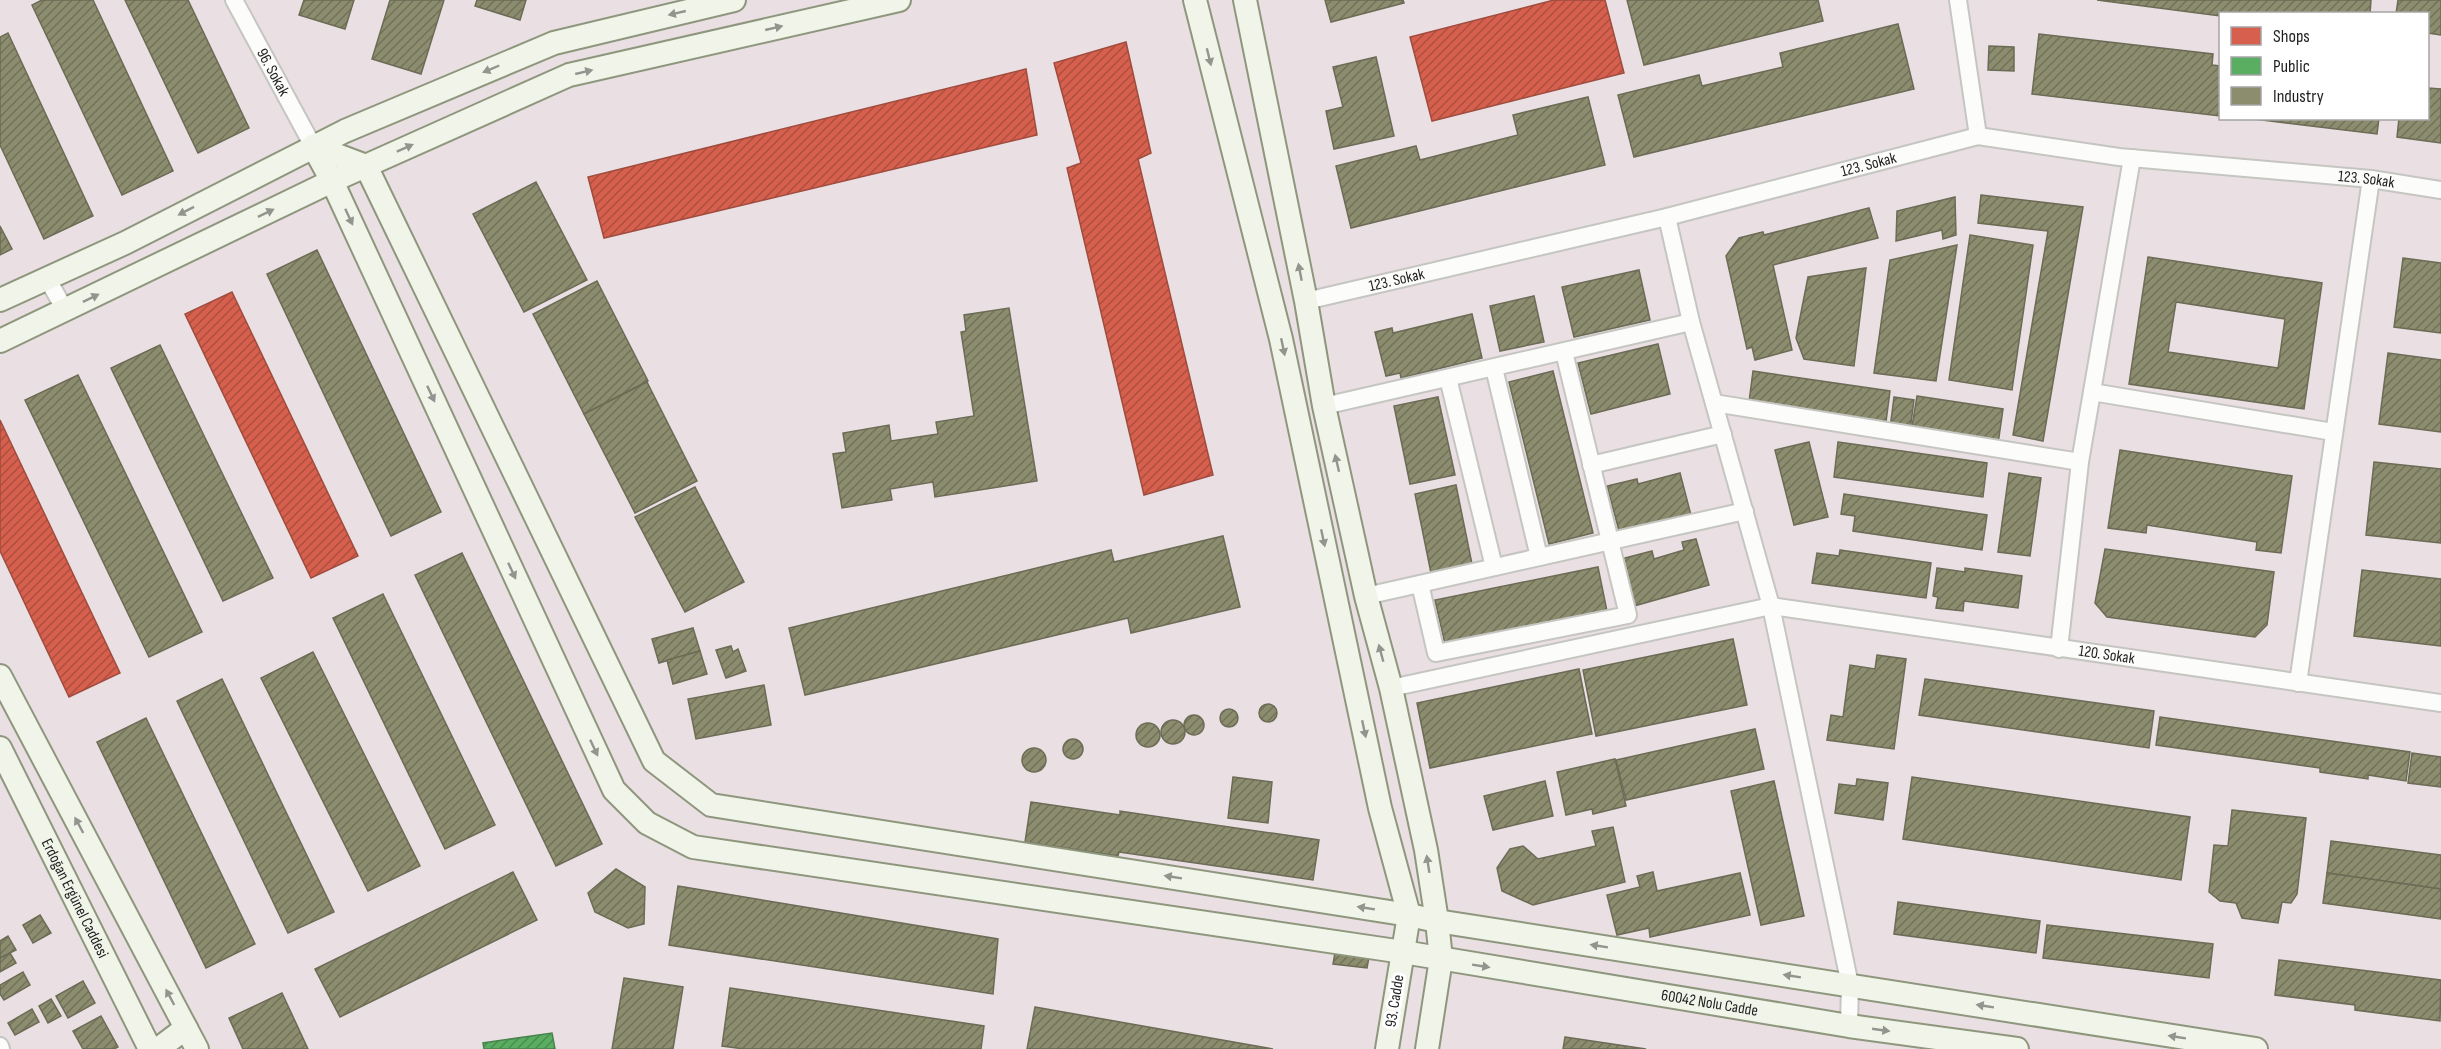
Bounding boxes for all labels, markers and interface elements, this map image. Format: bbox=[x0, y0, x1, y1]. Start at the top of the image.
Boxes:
one-way arrow bbox=[668, 9, 686, 19]
legend bbox=[2219, 12, 2429, 120]
one-way arrow bbox=[765, 23, 783, 33]
text: Shops bbox=[2273, 26, 2310, 47]
street label: 96. Sokak bbox=[252, 45, 294, 99]
one-way arrow bbox=[1205, 48, 1214, 66]
text: Public bbox=[2273, 56, 2310, 77]
one-way arrow bbox=[482, 65, 500, 74]
one-way arrow bbox=[575, 67, 594, 76]
text: Industry bbox=[2273, 86, 2324, 107]
one-way arrow bbox=[396, 144, 413, 153]
street label: 123. Sokak bbox=[1839, 148, 1898, 181]
street label: 123. Sokak bbox=[2337, 167, 2396, 192]
one-way arrow bbox=[177, 206, 194, 216]
one-way arrow bbox=[258, 208, 275, 218]
one-way arrow bbox=[344, 208, 353, 225]
one-way arrow bbox=[1295, 262, 1304, 281]
street label: 123. Sokak bbox=[1367, 264, 1426, 296]
one-way arrow bbox=[82, 293, 99, 302]
one-way arrow bbox=[1279, 338, 1288, 357]
one-way arrow bbox=[426, 385, 435, 402]
one-way arrow bbox=[1332, 453, 1341, 472]
one-way arrow bbox=[1319, 529, 1328, 548]
one-way arrow bbox=[508, 562, 517, 579]
street label: 120. Sokak bbox=[2077, 641, 2136, 668]
one-way arrow bbox=[1376, 644, 1386, 662]
one-way arrow bbox=[1359, 720, 1369, 738]
one-way arrow bbox=[590, 739, 599, 756]
one-way arrow bbox=[74, 816, 84, 833]
street label: Erdoğan Ergünel Caddesi bbox=[37, 836, 113, 961]
one-way arrow bbox=[1423, 854, 1432, 873]
one-way arrow bbox=[1163, 873, 1182, 882]
one-way arrow bbox=[1356, 903, 1375, 912]
one-way arrow bbox=[1590, 942, 1609, 951]
one-way arrow bbox=[1472, 961, 1491, 970]
one-way arrow bbox=[1782, 971, 1801, 980]
street label: 93. Cadde bbox=[1381, 973, 1409, 1029]
street label: 60042 Nolu Cadde bbox=[1660, 985, 1759, 1020]
one-way arrow bbox=[165, 988, 175, 1005]
one-way arrow bbox=[1975, 1002, 1994, 1011]
one-way arrow bbox=[1872, 1026, 1891, 1035]
one-way arrow bbox=[2168, 1032, 2187, 1041]

